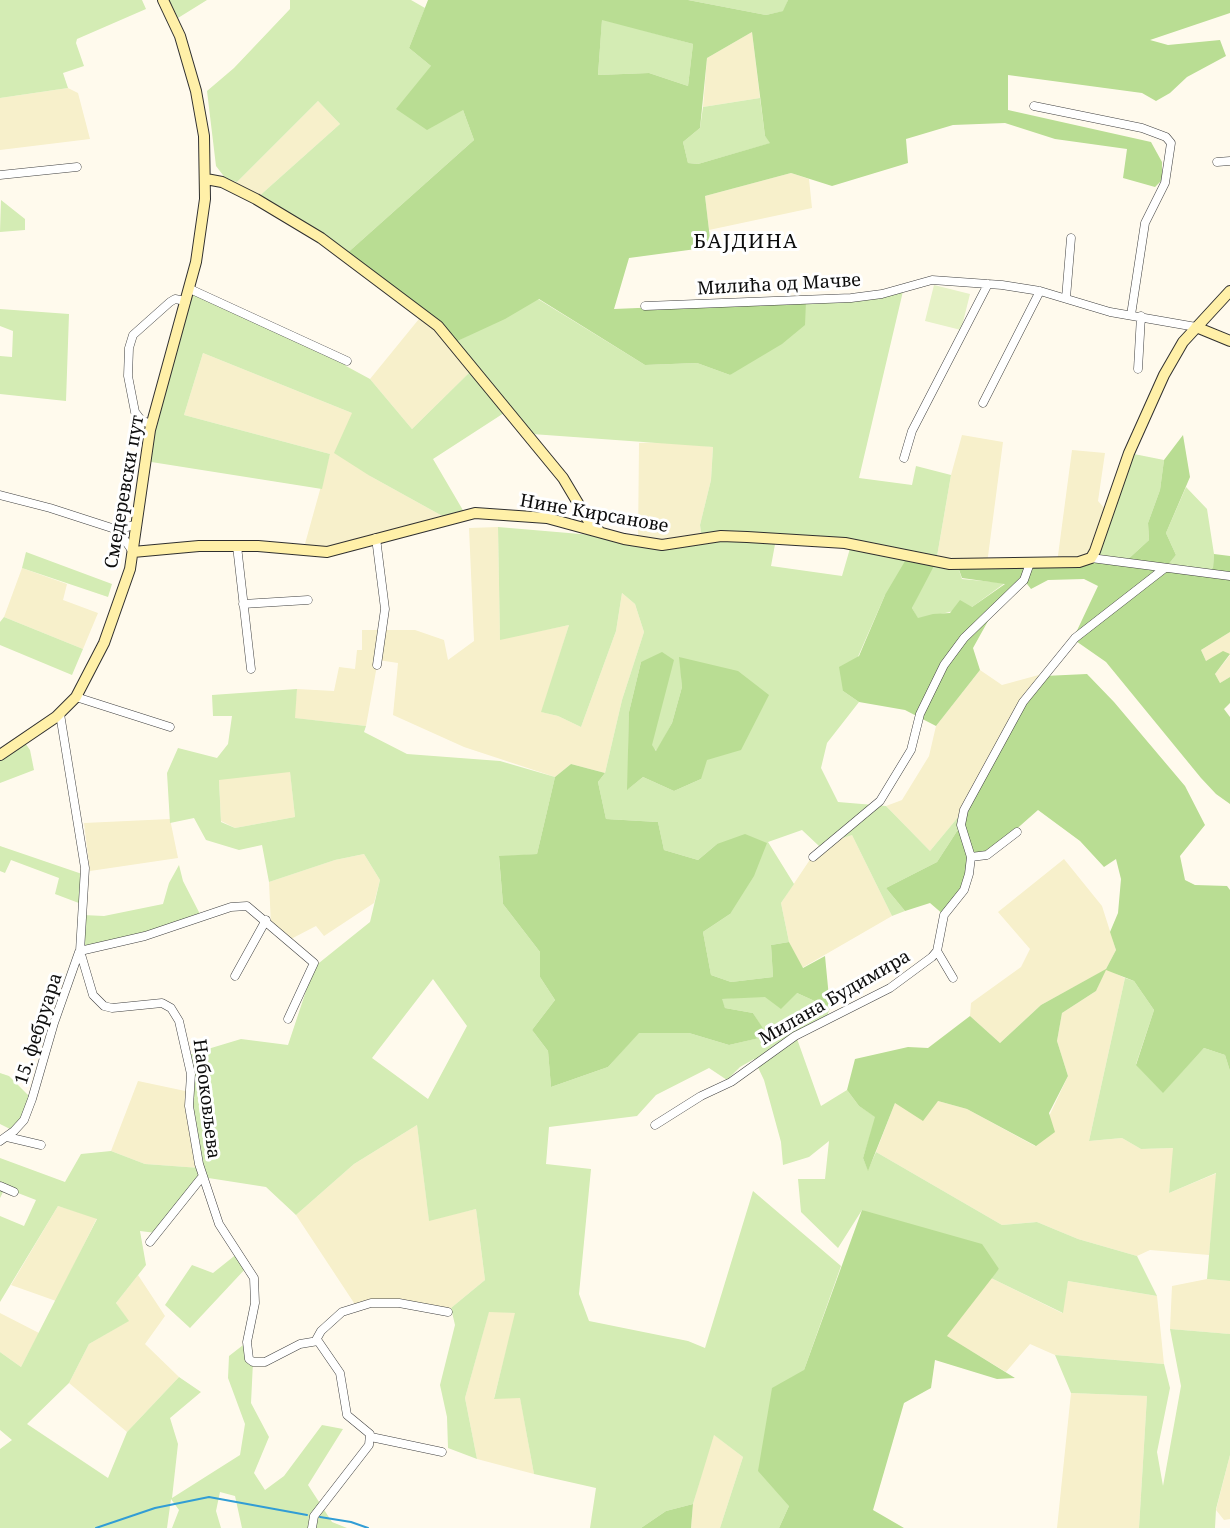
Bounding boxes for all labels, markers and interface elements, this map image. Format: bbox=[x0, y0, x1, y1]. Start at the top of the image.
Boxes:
district label: БАЈДИНА bbox=[693, 230, 799, 254]
street label: Милића од Мачве bbox=[697, 270, 861, 300]
street label: Смедеревски пут bbox=[101, 414, 149, 570]
street label: Нине Кирсанове bbox=[518, 490, 670, 538]
street label: Милана Будимира bbox=[755, 946, 915, 1050]
street label: 15. фебруара bbox=[11, 970, 67, 1088]
street label: Набоковљева bbox=[188, 1038, 224, 1160]

